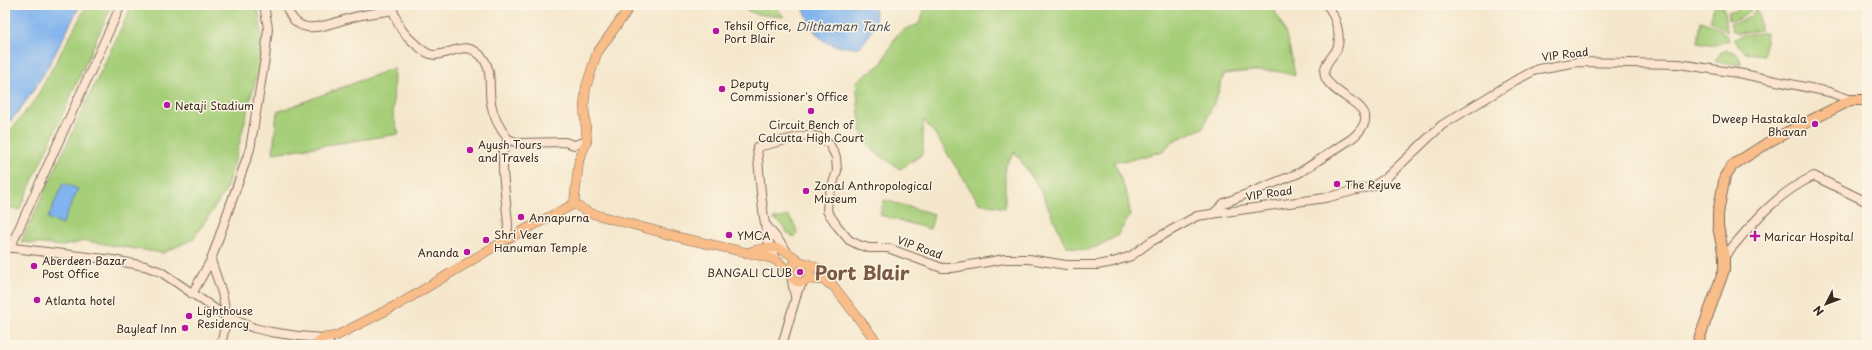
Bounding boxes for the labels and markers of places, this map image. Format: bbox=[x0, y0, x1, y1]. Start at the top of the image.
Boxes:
place label: Tehsil Office, Port Blair bbox=[724, 17, 792, 47]
marker: Tehsil Office, Port Blair bbox=[711, 26, 721, 36]
place label: Deputy Commissioner's Office bbox=[730, 75, 848, 105]
marker: Deputy Commissioner's Office bbox=[717, 84, 727, 94]
place label: Netaji Stadium bbox=[175, 97, 254, 114]
marker: Netaji Stadium bbox=[162, 100, 172, 110]
marker: Circuit Bench of Calcutta High Court bbox=[806, 106, 816, 116]
place label: Dweep Hastakala Bhavan bbox=[1711, 110, 1807, 140]
place label: Circuit Bench of Calcutta High Court bbox=[758, 116, 865, 146]
marker: Dweep Hastakala Bhavan bbox=[1810, 119, 1820, 129]
place label: Ayush Tours and Travels bbox=[478, 136, 542, 166]
marker: Ayush Tours and Travels bbox=[465, 145, 475, 155]
place label: The Rejuve bbox=[1345, 176, 1401, 193]
place label: Zonal Anthropological Museum bbox=[814, 177, 932, 207]
marker: The Rejuve bbox=[1332, 179, 1342, 189]
marker: Zonal Anthropological Museum bbox=[801, 186, 811, 196]
place label: Annapurna bbox=[529, 209, 590, 226]
marker: Annapurna bbox=[516, 212, 526, 222]
place label: Shri Veer Hanuman Temple bbox=[494, 226, 587, 256]
place label: YMCA bbox=[737, 227, 771, 244]
place label: Maricar Hospital bbox=[1764, 228, 1854, 245]
marker: YMCA bbox=[724, 230, 734, 240]
marker: Maricar Hospital bbox=[1749, 230, 1761, 242]
marker: Shri Veer Hanuman Temple bbox=[481, 235, 491, 245]
place label: Ananda bbox=[418, 244, 459, 261]
marker: Ananda bbox=[462, 247, 472, 257]
place label: Aberdeen Bazar Post Office bbox=[42, 252, 126, 282]
marker: Aberdeen Bazar Post Office bbox=[29, 261, 39, 271]
place label: BANGALI CLUB bbox=[707, 264, 792, 281]
marker: BANGALI CLUB bbox=[795, 267, 805, 277]
place label: Atlanta hotel bbox=[45, 292, 115, 309]
marker: Atlanta hotel bbox=[32, 295, 42, 305]
place label: Lighthouse Residency bbox=[197, 302, 253, 332]
marker: Lighthouse Residency bbox=[184, 311, 194, 321]
place label: Bayleaf Inn bbox=[116, 320, 177, 337]
marker: Bayleaf Inn bbox=[180, 323, 190, 333]

